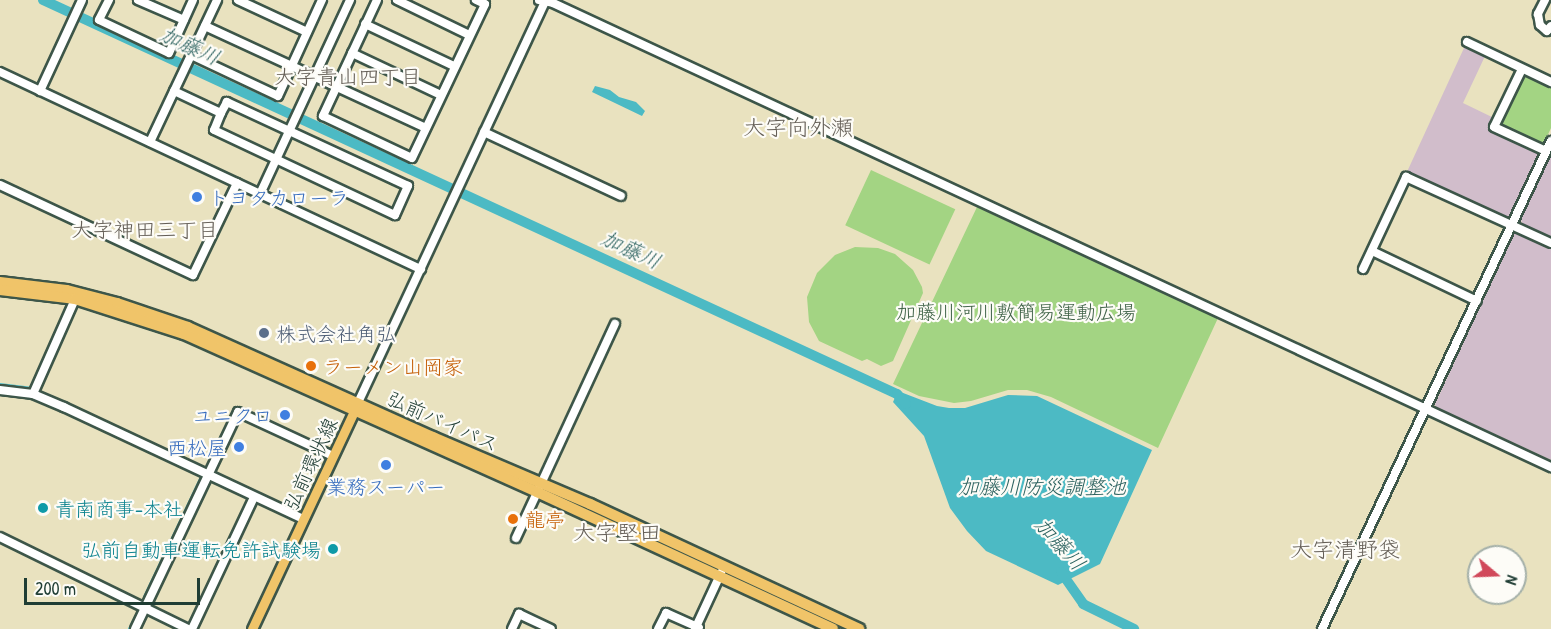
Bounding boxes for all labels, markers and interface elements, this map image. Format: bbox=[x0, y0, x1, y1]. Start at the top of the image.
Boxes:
water label: 加藤川 bbox=[156, 21, 224, 71]
district label: 大字青山四丁目 bbox=[275, 64, 421, 90]
district label: 大字向外瀬 bbox=[743, 115, 853, 141]
place label: トヨタカローラ bbox=[209, 185, 349, 209]
marker: トヨタカローラ bbox=[190, 190, 204, 204]
district label: 大字神田三丁目 bbox=[72, 217, 218, 243]
water label: 加藤川 bbox=[597, 225, 665, 275]
park label: 加藤川河川敷簡易運動広場 bbox=[896, 299, 1136, 323]
place label: 株式会社角弘 bbox=[276, 321, 396, 345]
marker: 株式会社角弘 bbox=[257, 326, 271, 340]
place label: ラーメン山岡家 bbox=[323, 354, 463, 378]
marker: ラーメン山岡家 bbox=[304, 359, 318, 373]
street label: 弘前バイパス bbox=[383, 386, 503, 456]
place label: ユニクロ bbox=[193, 403, 273, 427]
marker: ユニクロ bbox=[278, 408, 292, 422]
street label: 弘前環状線 bbox=[278, 414, 342, 514]
place label: 西松屋 bbox=[167, 435, 227, 459]
marker: 西松屋 bbox=[232, 440, 246, 454]
marker: 業務スーパー bbox=[379, 458, 393, 472]
place label: 業務スーパー bbox=[326, 474, 446, 498]
water label: 加藤川防災調整池 bbox=[958, 474, 1126, 500]
place label: 青南商事-本社 bbox=[55, 496, 183, 520]
marker: 青南商事-本社 bbox=[36, 501, 50, 515]
place label: 龍亭 bbox=[525, 507, 565, 531]
marker: 龍亭 bbox=[506, 512, 520, 526]
water label: 加藤川 bbox=[1030, 512, 1090, 576]
district label: 大字堅田 bbox=[573, 520, 661, 546]
place label: 弘前自動車運転免許試験場 bbox=[81, 537, 321, 561]
district label: 大字清野袋 bbox=[1290, 537, 1400, 563]
marker: 弘前自動車運転免許試験場 bbox=[326, 542, 340, 556]
north arrow bbox=[1467, 545, 1527, 605]
scale bar bbox=[27, 566, 202, 604]
text: N bbox=[1500, 573, 1524, 588]
text: 200 m bbox=[35, 576, 76, 601]

